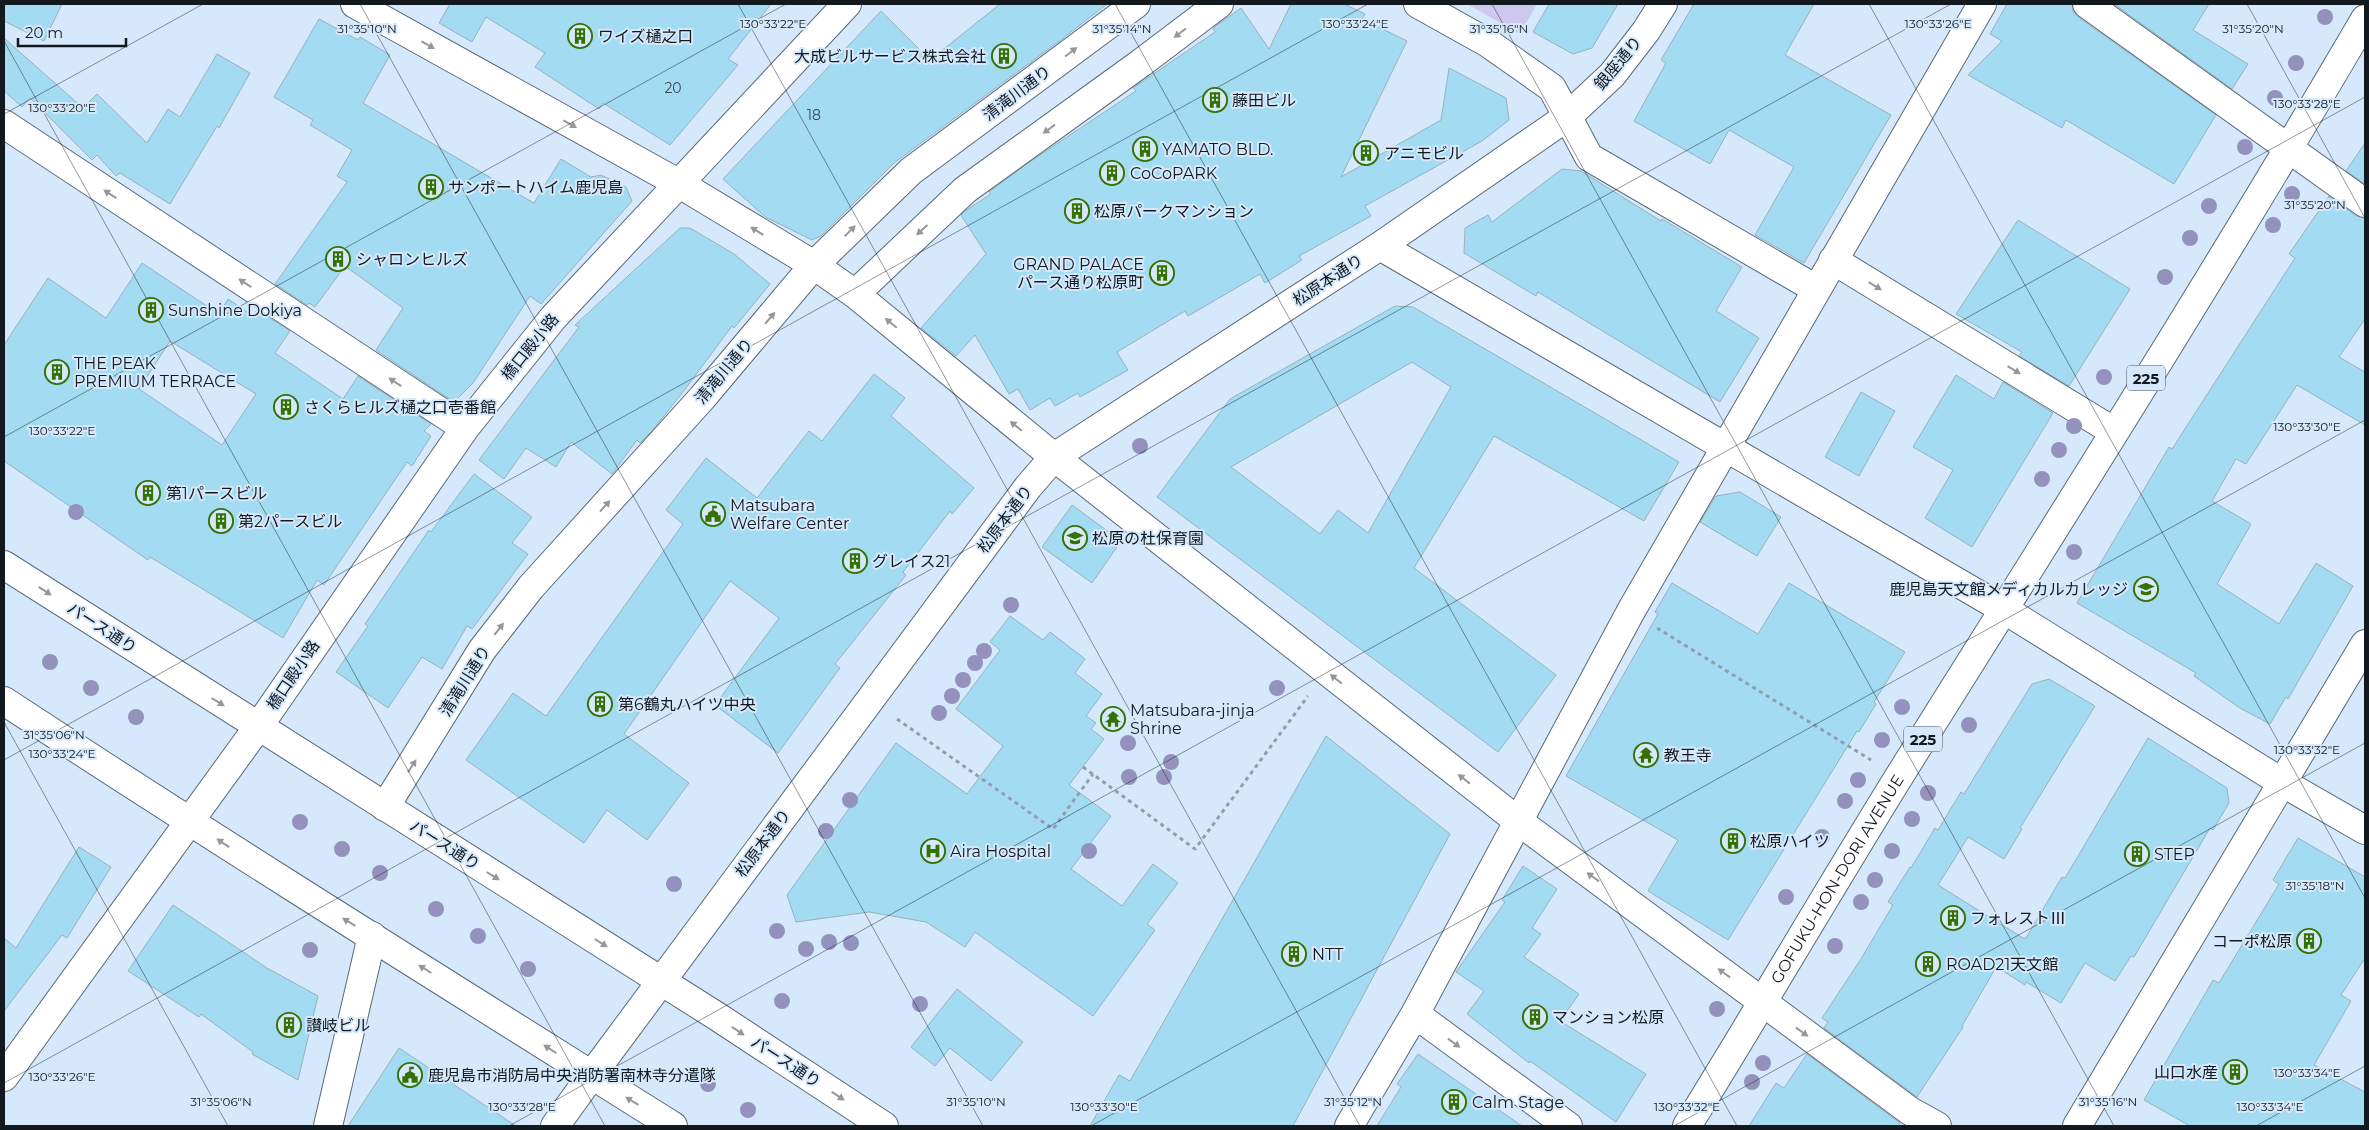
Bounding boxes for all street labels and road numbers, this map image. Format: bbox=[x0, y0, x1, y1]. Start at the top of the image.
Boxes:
street label: 銀座通り bbox=[1590, 32, 1646, 94]
street label: 清滝川通り bbox=[979, 61, 1055, 125]
street label: 松原本通り bbox=[1289, 250, 1367, 310]
street label: 橋口殿小路 bbox=[497, 310, 563, 384]
street label: 清滝川通り bbox=[691, 334, 757, 408]
road number: 225 bbox=[2127, 366, 2165, 390]
street label: 松原本通り bbox=[973, 481, 1037, 557]
street label: パース通り bbox=[64, 598, 140, 658]
street label: 橋口殿小路 bbox=[263, 637, 323, 713]
street label: 清滝川通り bbox=[436, 642, 494, 720]
road number: 225 bbox=[1904, 726, 1942, 752]
street label: GOFUKU-HON-DORI AVENUE bbox=[1767, 771, 1907, 987]
street label: 松原本通り bbox=[731, 805, 795, 881]
street label: パース通り bbox=[406, 816, 484, 874]
street label: パース通り bbox=[748, 1032, 824, 1092]

